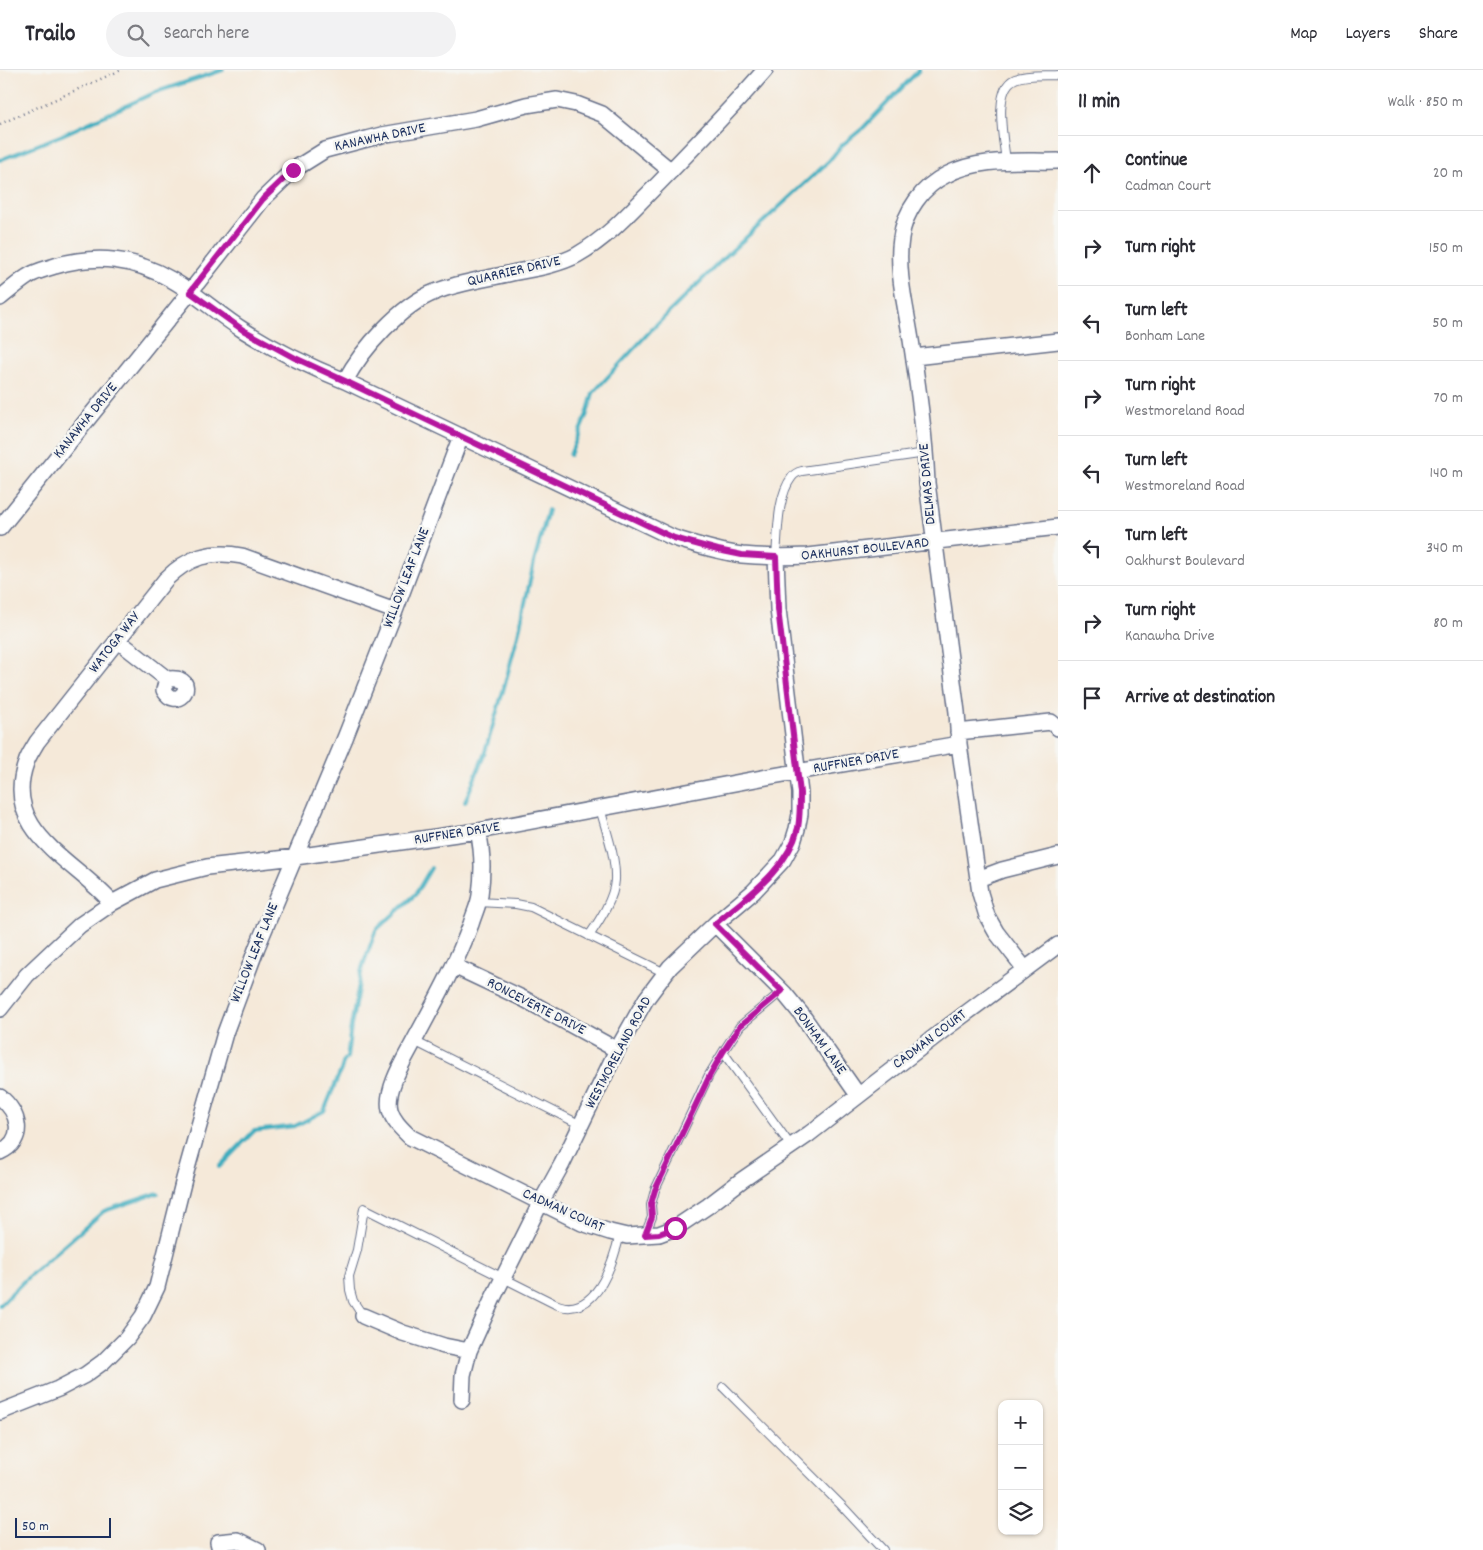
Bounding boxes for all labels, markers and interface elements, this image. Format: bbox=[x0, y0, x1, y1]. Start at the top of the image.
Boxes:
search box bbox=[106, 12, 456, 57]
text: Trailo bbox=[25, 18, 76, 52]
icon: search bbox=[124, 21, 152, 49]
text: Search here bbox=[164, 21, 249, 48]
text: Map bbox=[1290, 22, 1317, 47]
text: Layers bbox=[1345, 22, 1391, 47]
text: Share bbox=[1419, 22, 1458, 47]
text: 11 min bbox=[1078, 88, 1120, 118]
text: Walk · 850 m bbox=[1388, 91, 1463, 114]
street label: KANAWHA DRIVE bbox=[333, 118, 428, 158]
text: Continue bbox=[1125, 148, 1187, 175]
route end bbox=[282, 159, 305, 182]
icon: ahead bbox=[1078, 159, 1106, 187]
text: 20 m bbox=[1433, 162, 1463, 185]
text: Cadman Court bbox=[1125, 175, 1211, 198]
icon: right bbox=[1078, 234, 1106, 262]
text: Turn right bbox=[1125, 235, 1196, 262]
text: 150 m bbox=[1429, 237, 1463, 260]
street label: QUARRIER DRIVE bbox=[465, 251, 563, 293]
text: Turn left bbox=[1125, 298, 1188, 325]
icon: left bbox=[1078, 309, 1106, 337]
text: 50 m bbox=[1432, 312, 1463, 335]
text: Bonham Lane bbox=[1125, 325, 1205, 348]
text: Turn right bbox=[1125, 373, 1196, 400]
street label: KANAWHA DRIVE bbox=[48, 378, 124, 464]
icon: right bbox=[1078, 384, 1106, 412]
text: 70 m bbox=[1433, 387, 1463, 410]
text: Westmoreland Road bbox=[1125, 400, 1245, 423]
street label: DELMAS DRIVE bbox=[913, 442, 943, 526]
text: Turn left bbox=[1125, 448, 1188, 475]
icon: left bbox=[1078, 459, 1106, 487]
text: 140 m bbox=[1429, 462, 1463, 485]
text: Westmoreland Road bbox=[1125, 475, 1245, 498]
text: Turn left bbox=[1125, 523, 1188, 550]
street label: WILLOW LEAF LANE bbox=[378, 524, 436, 631]
street label: OAKHURST BOULEVARD bbox=[800, 532, 930, 568]
icon: left bbox=[1078, 534, 1106, 562]
text: 340 m bbox=[1426, 537, 1463, 560]
text: Oakhurst Boulevard bbox=[1125, 550, 1245, 573]
text: Turn right bbox=[1125, 598, 1196, 625]
street label: WATOGA WAY bbox=[84, 607, 146, 678]
icon: right bbox=[1078, 609, 1106, 637]
text: 80 m bbox=[1433, 612, 1463, 635]
text: Kanawha Drive bbox=[1125, 625, 1214, 648]
icon: arrive bbox=[1078, 684, 1106, 712]
text: Arrive at destination bbox=[1125, 685, 1275, 712]
street label: RUFFNER DRIVE bbox=[811, 744, 901, 780]
street label: RUFFNER DRIVE bbox=[413, 816, 502, 852]
street label: WILLOW LEAF LANE bbox=[225, 900, 285, 1006]
street label: RONCEVERTE DRIVE bbox=[483, 972, 590, 1042]
street label: WESTMORELAND ROAD bbox=[580, 993, 658, 1113]
street label: BONHAM LANE bbox=[787, 1002, 851, 1080]
street label: CADMAN COURT bbox=[888, 1005, 972, 1075]
street label: CADMAN COURT bbox=[518, 1183, 608, 1239]
route start bbox=[664, 1217, 687, 1240]
map controls bbox=[998, 1400, 1043, 1535]
button: + bbox=[998, 1400, 1043, 1445]
button: − bbox=[998, 1445, 1043, 1490]
button: layers bbox=[998, 1490, 1043, 1535]
scale bar bbox=[15, 1515, 111, 1538]
text: 50 m bbox=[22, 1517, 49, 1537]

